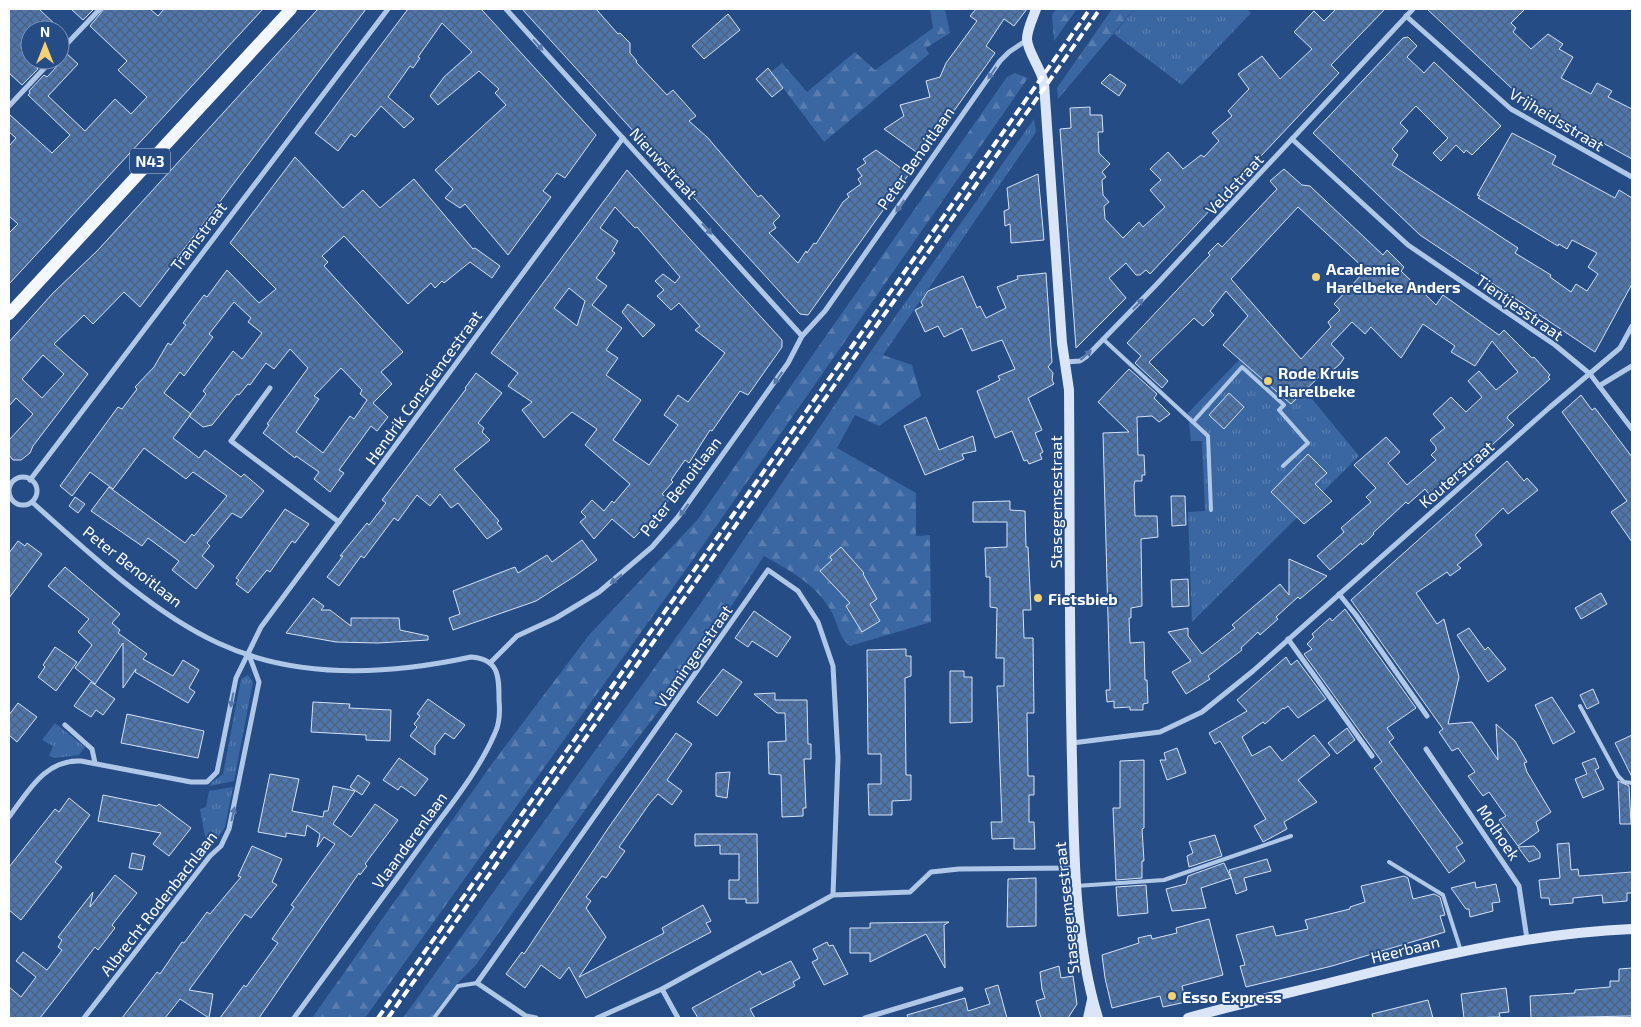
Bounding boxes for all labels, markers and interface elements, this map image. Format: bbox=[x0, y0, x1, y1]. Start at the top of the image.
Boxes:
north arrow bbox=[20, 20, 70, 70]
text: N bbox=[40, 23, 50, 40]
one-way arrow bbox=[533, 38, 544, 51]
one-way arrow bbox=[987, 66, 997, 80]
street label: Vrijheidsstraat bbox=[1506, 83, 1608, 156]
street label: Peter Benoitlaan bbox=[873, 103, 957, 213]
street label: Nieuwstraat bbox=[626, 123, 702, 203]
road number: N43 bbox=[130, 148, 170, 174]
street label: Veldstraat bbox=[1201, 150, 1267, 218]
street label: Tramstraat bbox=[166, 198, 230, 274]
one-way arrow bbox=[895, 199, 905, 213]
one-way arrow bbox=[701, 223, 713, 235]
place label: Academie Harelbeke Anders bbox=[1326, 259, 1460, 296]
street label: Tientjesstraat bbox=[1472, 270, 1567, 345]
marker: Academie Harelbeke Anders bbox=[1310, 271, 1322, 283]
one-way arrow bbox=[1131, 298, 1143, 310]
street label: Hendrik Consciencestraat bbox=[361, 306, 485, 468]
one-way arrow bbox=[1080, 350, 1093, 361]
place label: Rode Kruis Harelbeke bbox=[1278, 363, 1359, 400]
one-way arrow bbox=[773, 371, 783, 385]
marker: Rode Kruis Harelbeke bbox=[1262, 375, 1274, 387]
street label: Peter Benoitlaan bbox=[635, 433, 725, 539]
street label: Stasegemsestraat bbox=[1046, 436, 1065, 568]
street label: Kouterstraat bbox=[1415, 436, 1497, 512]
one-way arrow bbox=[679, 503, 689, 517]
street label: Peter Benoitlaan bbox=[80, 521, 186, 611]
one-way arrow bbox=[609, 574, 622, 584]
place label: Fietsbieb bbox=[1048, 589, 1118, 608]
marker: Fietsbieb bbox=[1032, 592, 1044, 604]
street label: Vlamingenstraat bbox=[650, 601, 736, 711]
one-way arrow bbox=[227, 692, 235, 708]
street label: Vlaanderenlaan bbox=[368, 788, 450, 892]
street label: Molhoek bbox=[1474, 801, 1524, 863]
one-way arrow bbox=[229, 806, 237, 822]
street label: Albrecht Rodenbachlaan bbox=[96, 827, 220, 979]
street label: Stasegemsestraat bbox=[1050, 841, 1082, 975]
street label: Heerbaan bbox=[1369, 931, 1441, 967]
place label: Esso Express bbox=[1182, 987, 1282, 1006]
marker: Esso Express bbox=[1166, 990, 1178, 1002]

